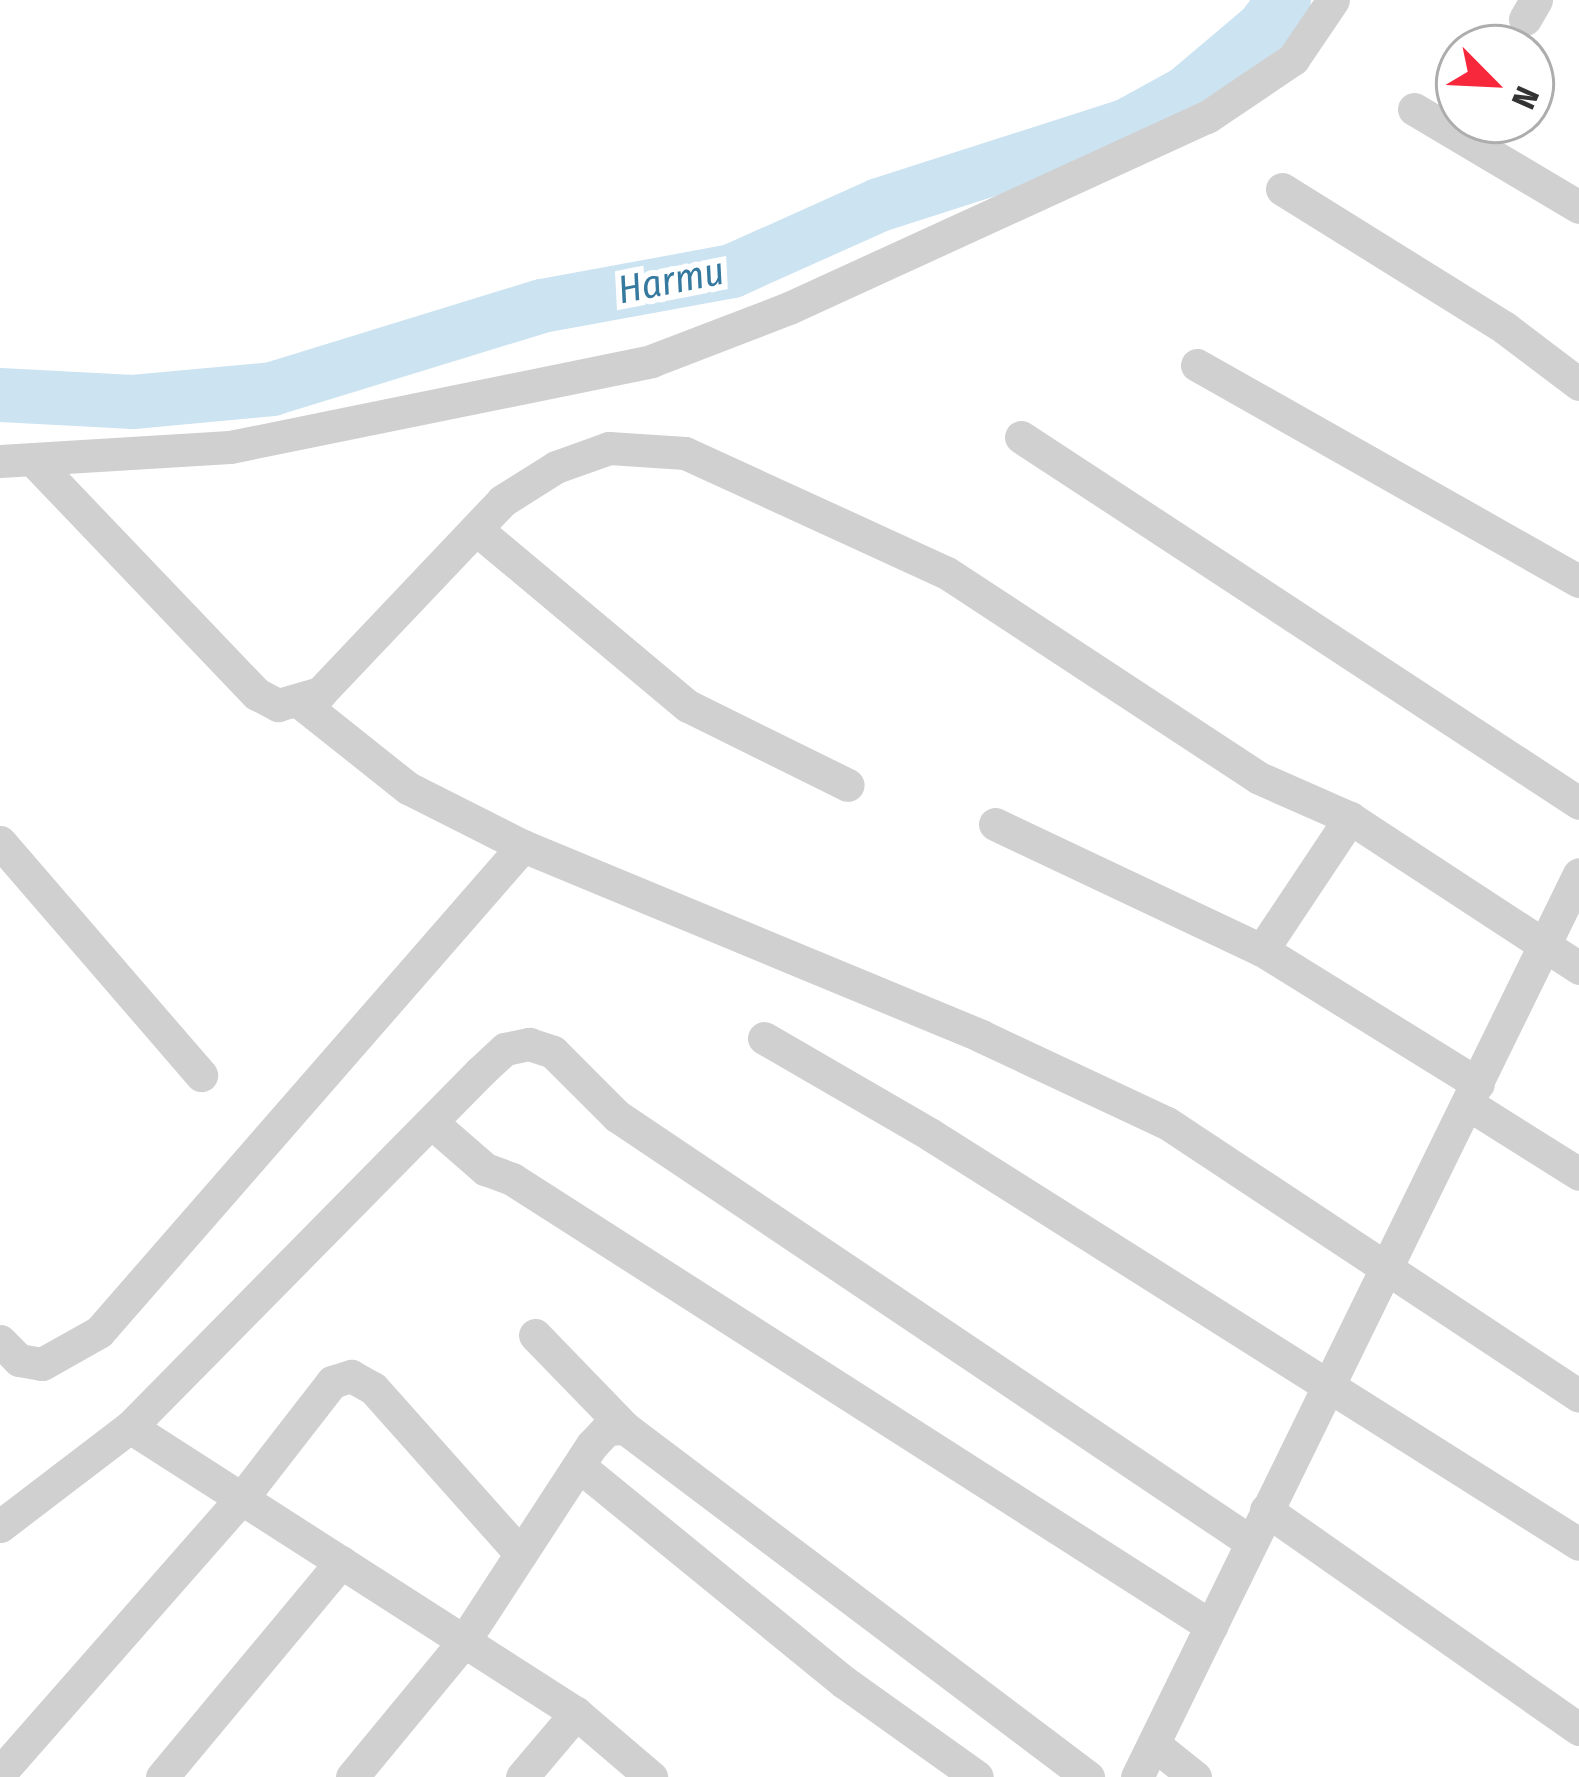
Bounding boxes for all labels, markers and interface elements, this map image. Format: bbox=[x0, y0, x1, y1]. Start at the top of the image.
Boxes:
north arrow bbox=[1435, 24, 1555, 144]
text: N bbox=[1503, 80, 1547, 115]
water label: Harmu bbox=[614, 248, 728, 314]

